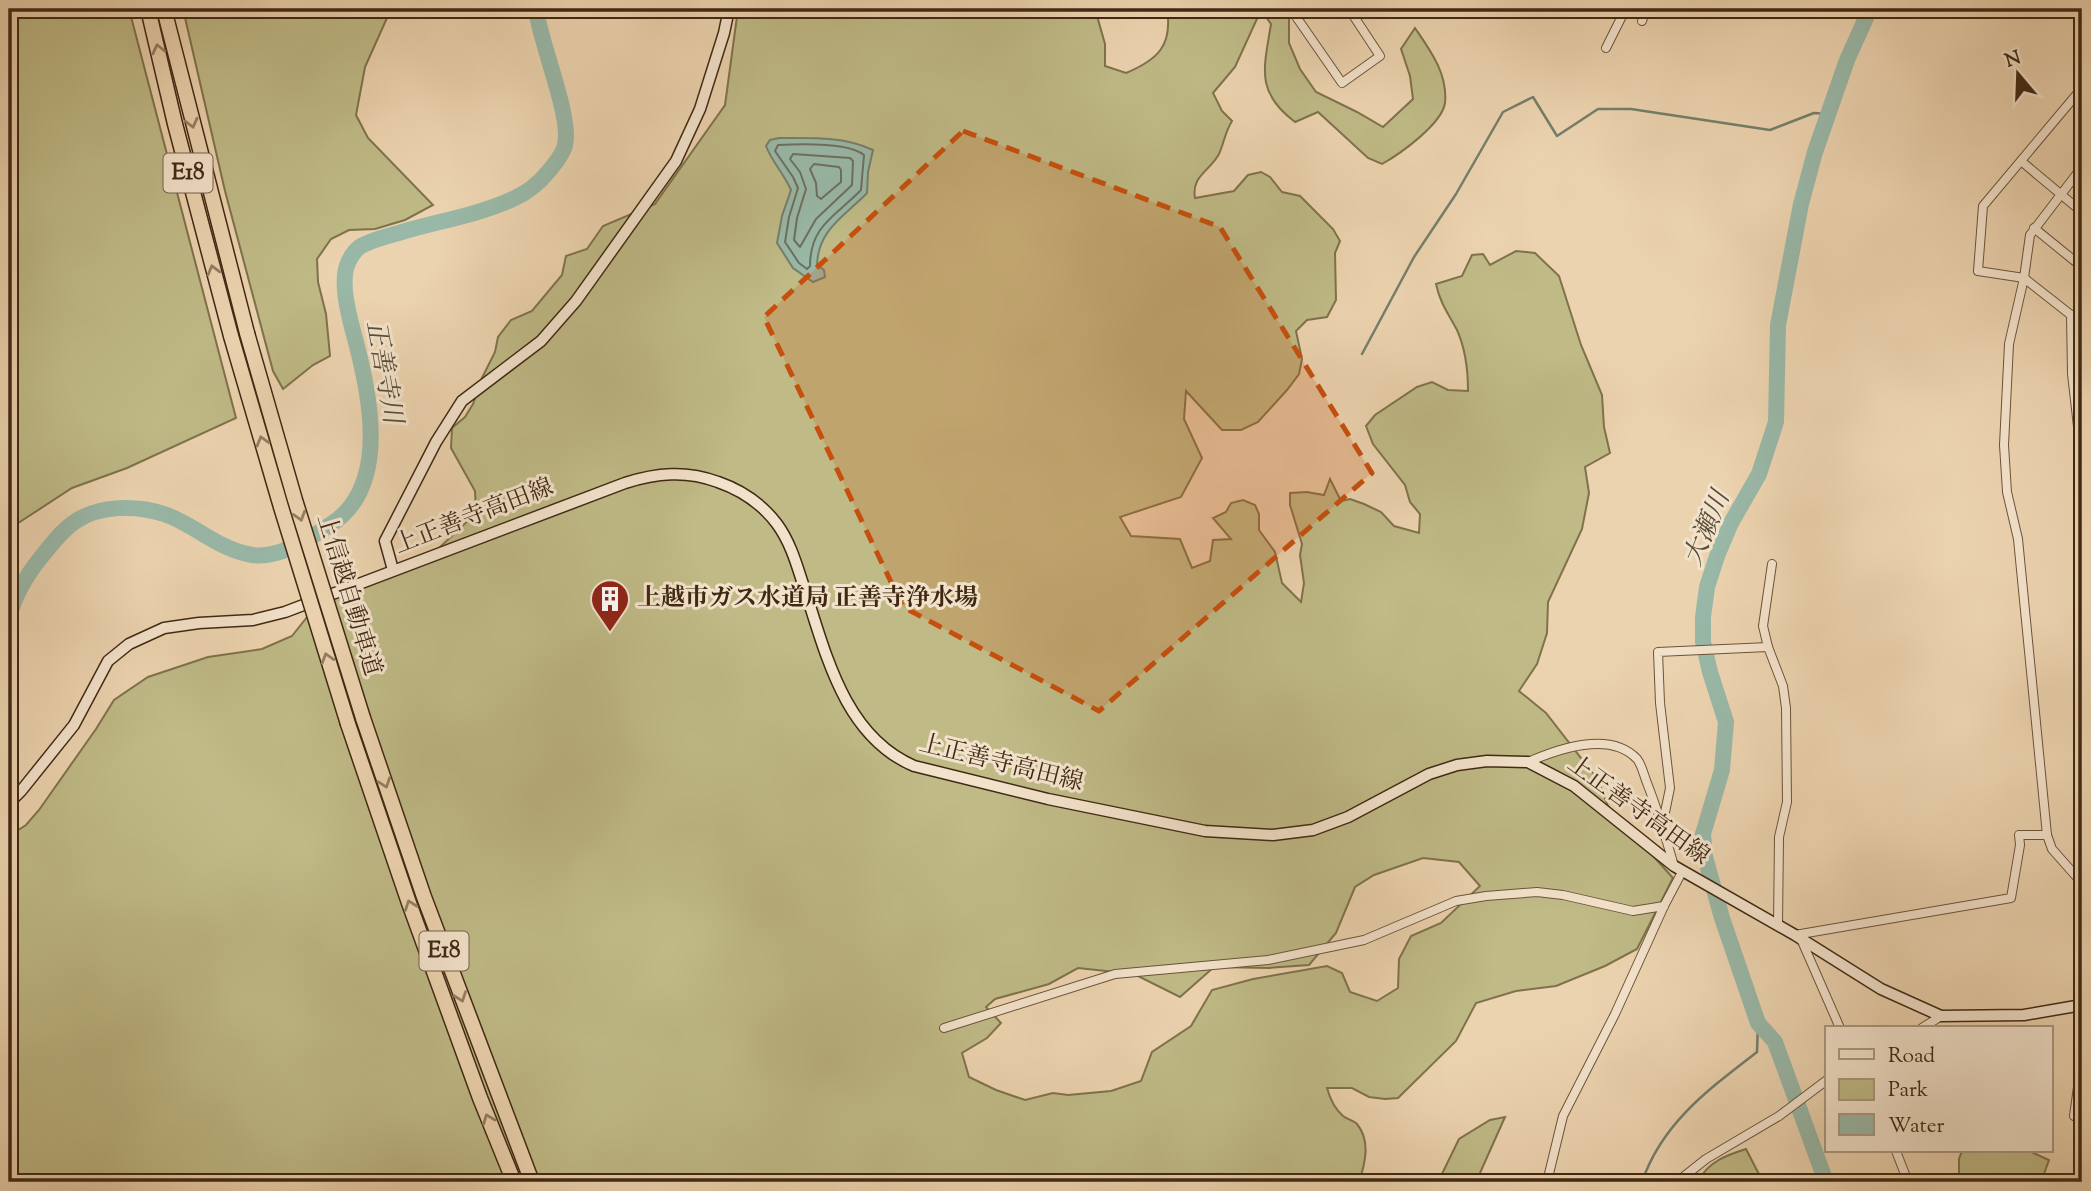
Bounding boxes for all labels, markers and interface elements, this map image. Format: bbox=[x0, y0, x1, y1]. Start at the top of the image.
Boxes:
north arrow bbox=[1982, 38, 2052, 108]
one-way arrow bbox=[151, 43, 166, 55]
text: N bbox=[2002, 45, 2025, 76]
one-way arrow bbox=[184, 117, 198, 129]
road number: E18 bbox=[164, 154, 212, 192]
one-way arrow bbox=[207, 264, 222, 276]
water label: 正善寺川 bbox=[356, 318, 411, 429]
one-way arrow bbox=[255, 435, 270, 447]
street label: 上正善寺高田線 bbox=[389, 471, 559, 563]
water label: 大瀬川 bbox=[1676, 483, 1741, 572]
one-way arrow bbox=[291, 509, 306, 521]
street label: 上信越自動車道 bbox=[307, 510, 389, 680]
building icon: 上越市ガス水道局 正善寺浄水場 bbox=[589, 578, 631, 633]
place label: 上越市ガス水道局 正善寺浄水場 bbox=[637, 582, 978, 616]
one-way arrow bbox=[321, 653, 336, 665]
street label: 上正善寺高田線 bbox=[915, 727, 1087, 801]
street label: 上正善寺高田線 bbox=[1560, 748, 1716, 874]
one-way arrow bbox=[377, 776, 391, 788]
one-way arrow bbox=[404, 900, 418, 912]
road number: E18 bbox=[420, 932, 468, 970]
one-way arrow bbox=[453, 990, 467, 1002]
legend bbox=[1825, 1026, 2052, 1152]
text: Road bbox=[1888, 1042, 1935, 1072]
text: Park bbox=[1888, 1076, 1929, 1106]
text: Water bbox=[1888, 1112, 1945, 1142]
one-way arrow bbox=[483, 1113, 497, 1125]

